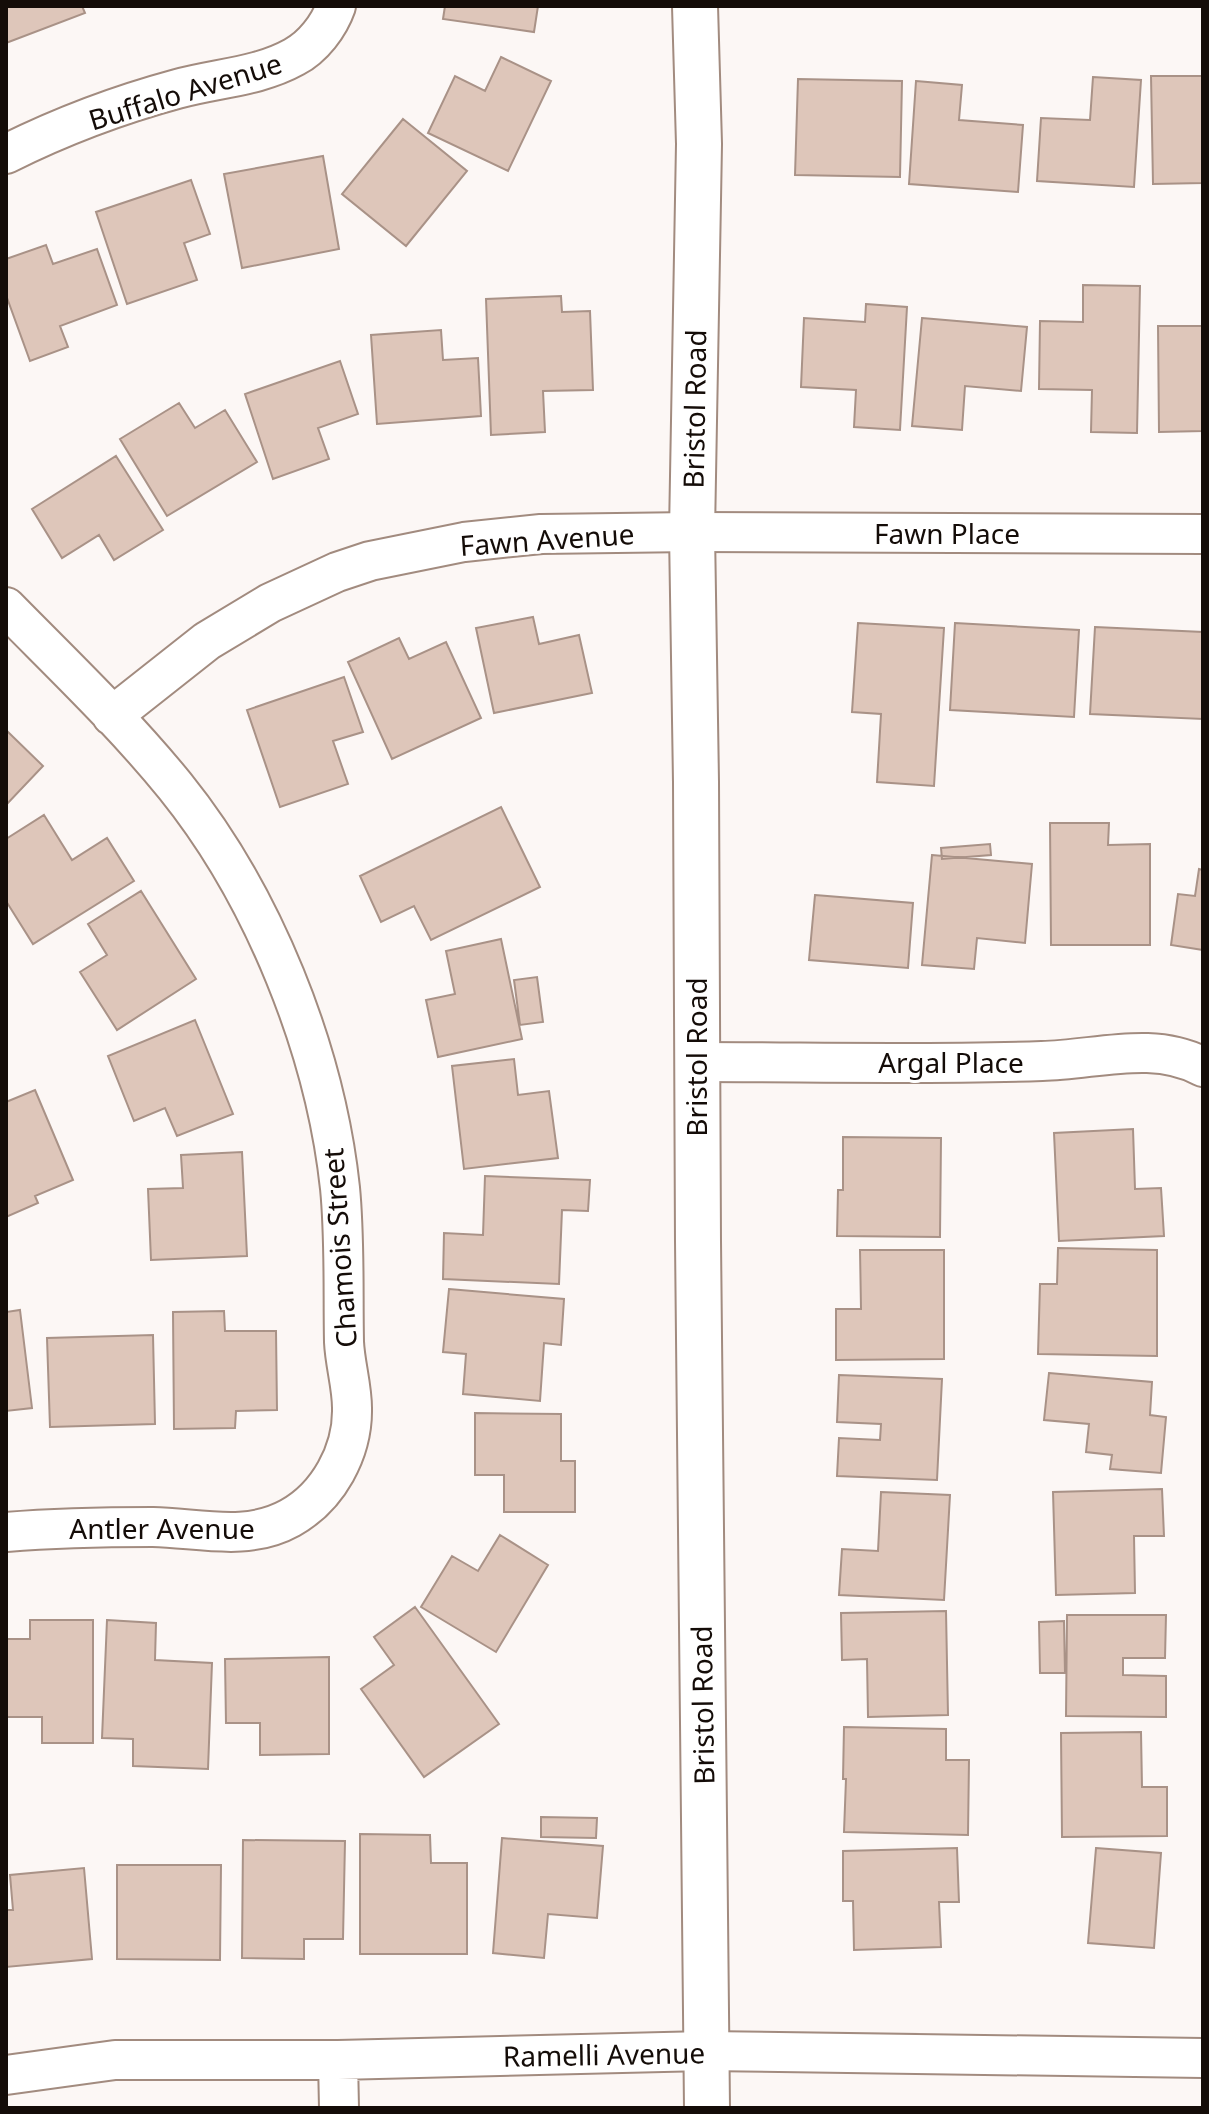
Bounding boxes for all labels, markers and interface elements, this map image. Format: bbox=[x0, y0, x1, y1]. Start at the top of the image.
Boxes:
street label: Buffalo Avenue bbox=[84, 44, 286, 138]
street label: Bristol Road bbox=[674, 329, 714, 489]
street label: Fawn Avenue bbox=[458, 514, 636, 564]
street label: Fawn Place bbox=[874, 514, 1020, 552]
street label: Bristol Road bbox=[677, 977, 715, 1137]
street label: Argal Place bbox=[878, 1043, 1024, 1081]
street label: Chamois Street bbox=[313, 1147, 365, 1349]
street label: Antler Avenue bbox=[69, 1509, 255, 1547]
street label: Bristol Road bbox=[682, 1625, 722, 1785]
street label: Ramelli Avenue bbox=[503, 2033, 705, 2075]

